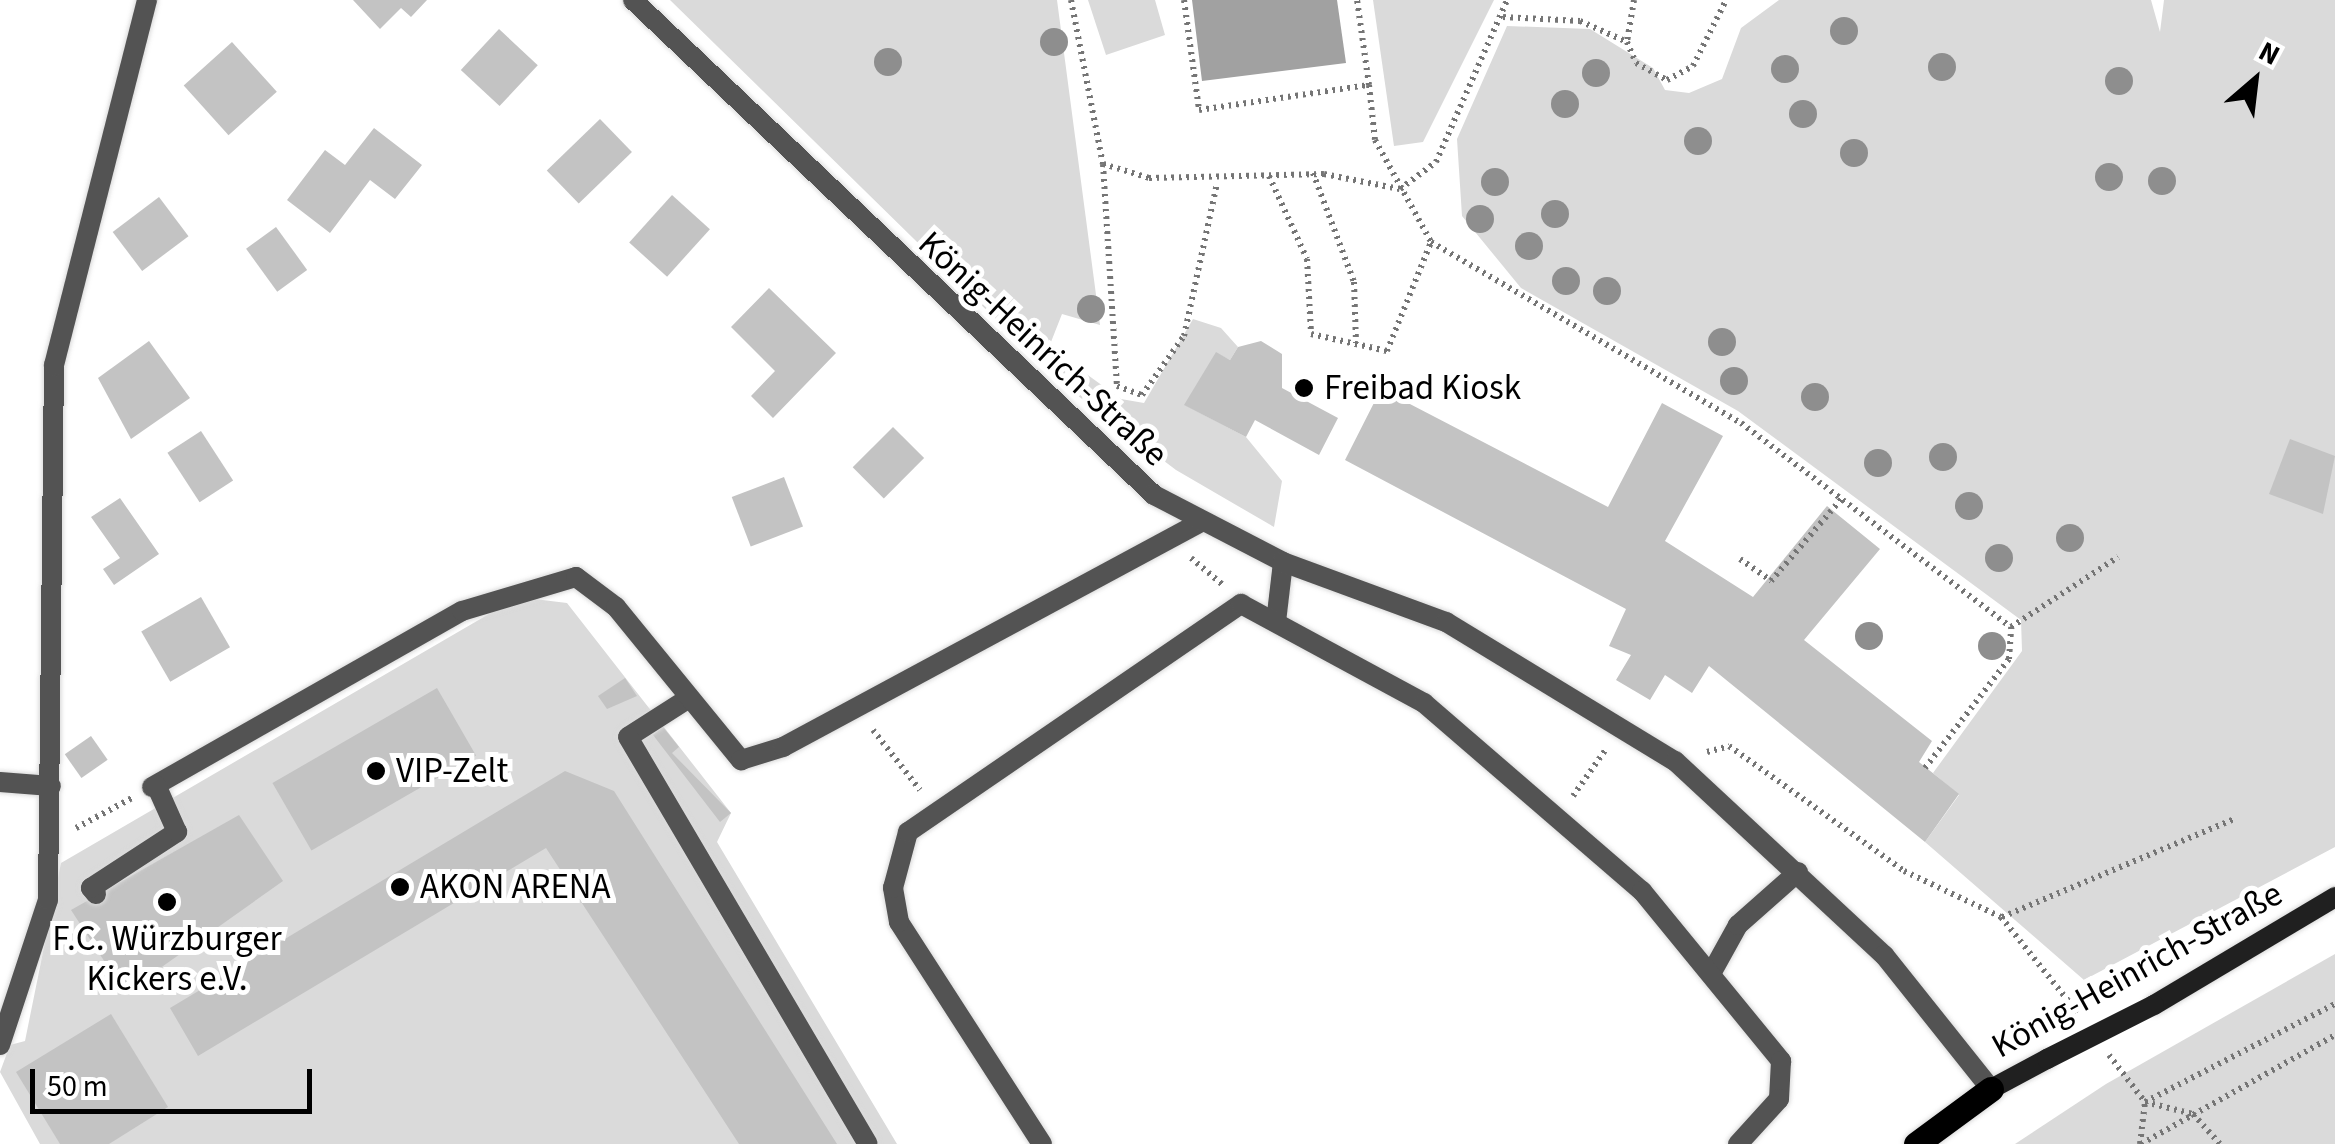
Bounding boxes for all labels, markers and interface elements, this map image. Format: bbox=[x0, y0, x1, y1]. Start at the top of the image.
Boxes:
north arrow bbox=[2205, 30, 2305, 130]
text: N bbox=[2251, 31, 2287, 76]
street label: König-Heinrich-Straße bbox=[910, 223, 1176, 475]
place label: Freibad Kiosk bbox=[1324, 367, 1521, 409]
marker: Freibad Kiosk bbox=[1293, 377, 1315, 399]
place label: VIP-Zelt bbox=[396, 750, 508, 792]
marker: VIP-Zelt bbox=[365, 760, 387, 782]
place label: AKON ARENA bbox=[420, 866, 610, 908]
street label: König-Heinrich-Straße bbox=[1985, 873, 2289, 1067]
marker: AKON ARENA bbox=[389, 876, 411, 898]
marker: F.C. Würzburger Kickers e.V. bbox=[156, 891, 178, 913]
place label: F.C. Würzburger Kickers e.V. bbox=[52, 918, 282, 1000]
scale bar bbox=[35, 1049, 318, 1111]
text: 50 m bbox=[47, 1065, 108, 1108]

